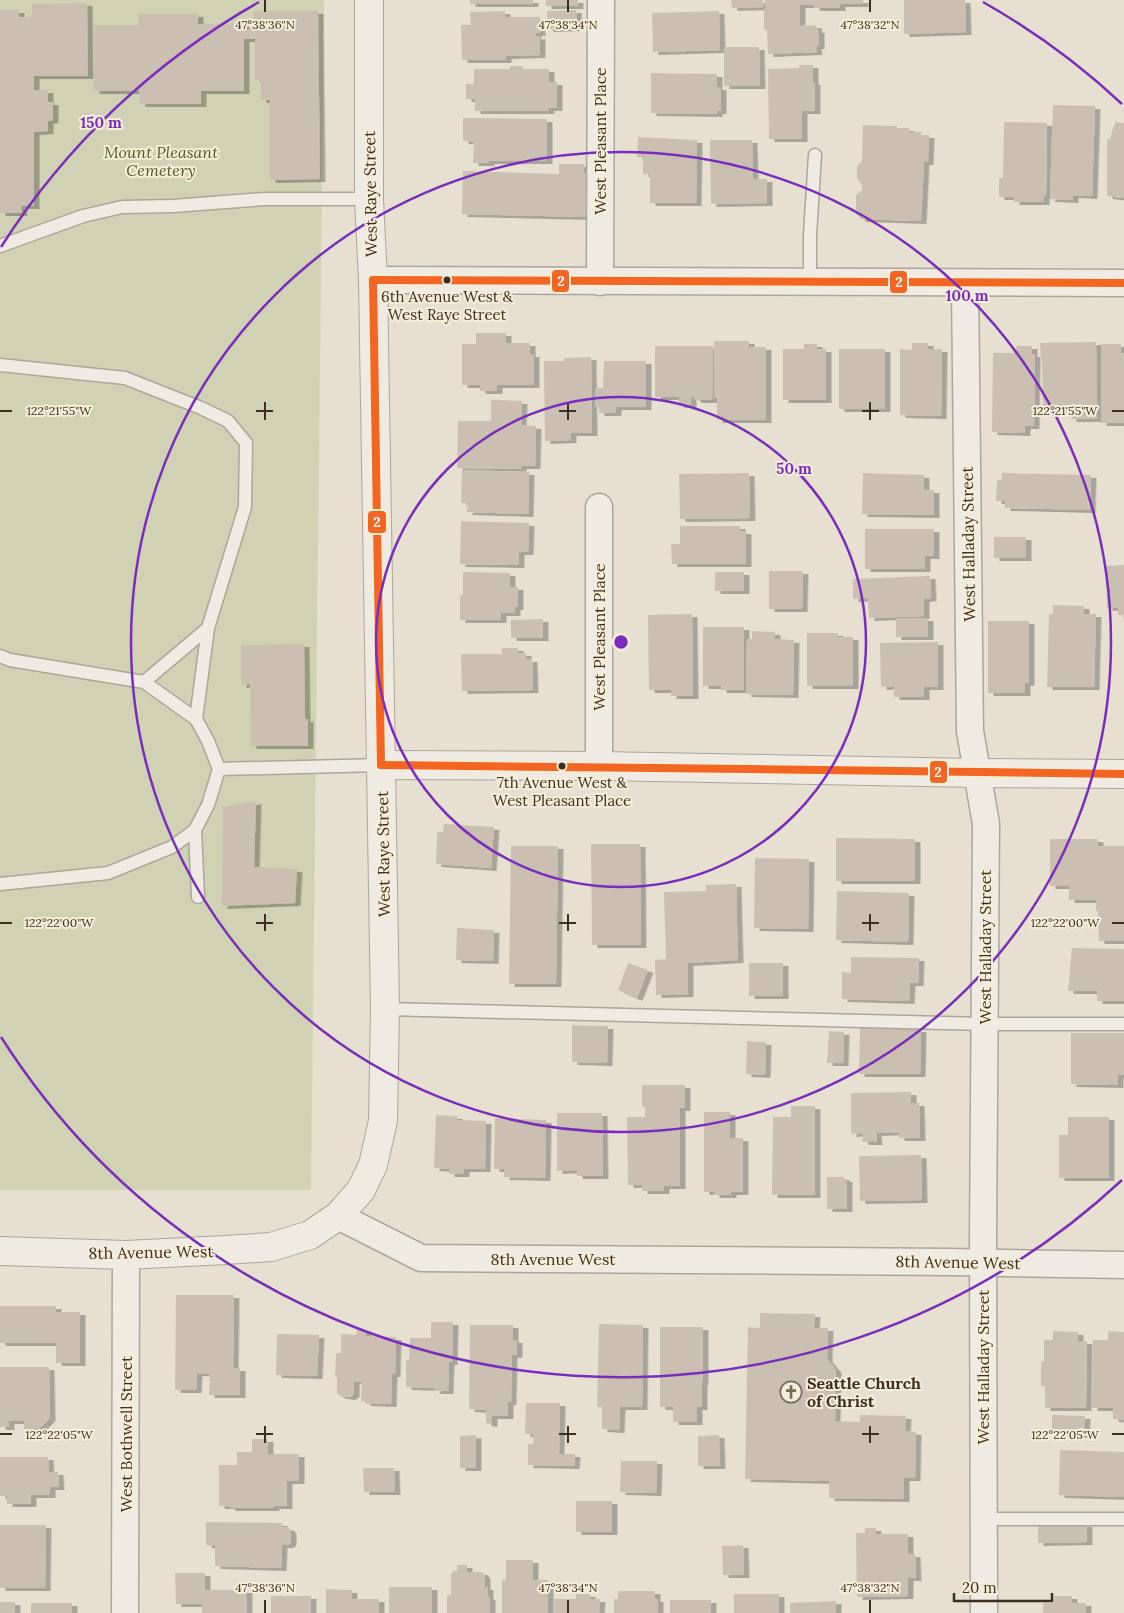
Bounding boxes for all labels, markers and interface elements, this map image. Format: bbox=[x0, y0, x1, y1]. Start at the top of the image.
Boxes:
text: 47°38'36"N bbox=[235, 17, 295, 32]
text: 47°38'34"N bbox=[538, 17, 598, 32]
text: 47°38'32"N bbox=[840, 17, 900, 32]
street label: West Pleasant Place bbox=[590, 67, 610, 215]
text: 150 m bbox=[80, 113, 122, 132]
street label: West Raye Street bbox=[359, 130, 381, 257]
park label: Mount Pleasant Cemetery bbox=[104, 142, 218, 180]
line badge: 2 bbox=[551, 269, 570, 293]
line badge: 2 bbox=[889, 270, 908, 294]
text: 2 bbox=[557, 272, 565, 290]
text: 2 bbox=[895, 273, 903, 291]
marker: 6th Avenue West & West Raye Street bbox=[442, 275, 452, 285]
text: 100 m bbox=[946, 286, 989, 305]
place label: 6th Avenue West & West Raye Street bbox=[381, 287, 513, 324]
text: 122°21'55"W bbox=[27, 403, 92, 418]
text: 122°21'55"W bbox=[1033, 403, 1098, 418]
text: 50 m bbox=[776, 459, 812, 478]
street label: West Halladay Street bbox=[957, 466, 979, 622]
line badge: 2 bbox=[367, 510, 387, 534]
text: 2 bbox=[373, 513, 381, 531]
street label: West Pleasant Place bbox=[589, 563, 609, 711]
centre of rings bbox=[612, 633, 630, 651]
line badge: 2 bbox=[929, 760, 948, 784]
marker: 7th Avenue West & West Pleasant Place bbox=[557, 761, 567, 771]
text: 2 bbox=[934, 763, 942, 781]
place label: 7th Avenue West & West Pleasant Place bbox=[493, 773, 631, 810]
street label: West Raye Street bbox=[372, 790, 394, 917]
street label: West Halladay Street bbox=[975, 869, 995, 1025]
text: 122°22'00"W bbox=[25, 915, 94, 930]
text: 122°22'00"W bbox=[1031, 915, 1100, 930]
street label: 8th Avenue West bbox=[88, 1241, 214, 1263]
street label: 8th Avenue West bbox=[490, 1249, 616, 1269]
street label: 8th Avenue West bbox=[895, 1251, 1021, 1273]
street label: West Halladay Street bbox=[973, 1289, 993, 1445]
street label: West Bothwell Street bbox=[116, 1355, 136, 1512]
place label: Seattle Church of Christ bbox=[807, 1373, 921, 1411]
church icon: Seattle Church of Christ bbox=[779, 1380, 803, 1404]
text: 122°22'05"W bbox=[25, 1427, 94, 1442]
text: 122°22'05"W bbox=[1031, 1427, 1100, 1442]
scale bar bbox=[954, 1570, 1052, 1602]
text: 20 m bbox=[962, 1578, 997, 1597]
text: 47°38'36"N bbox=[235, 1580, 295, 1595]
text: 47°38'34"N bbox=[538, 1580, 598, 1595]
text: 47°38'32"N bbox=[840, 1580, 900, 1595]

